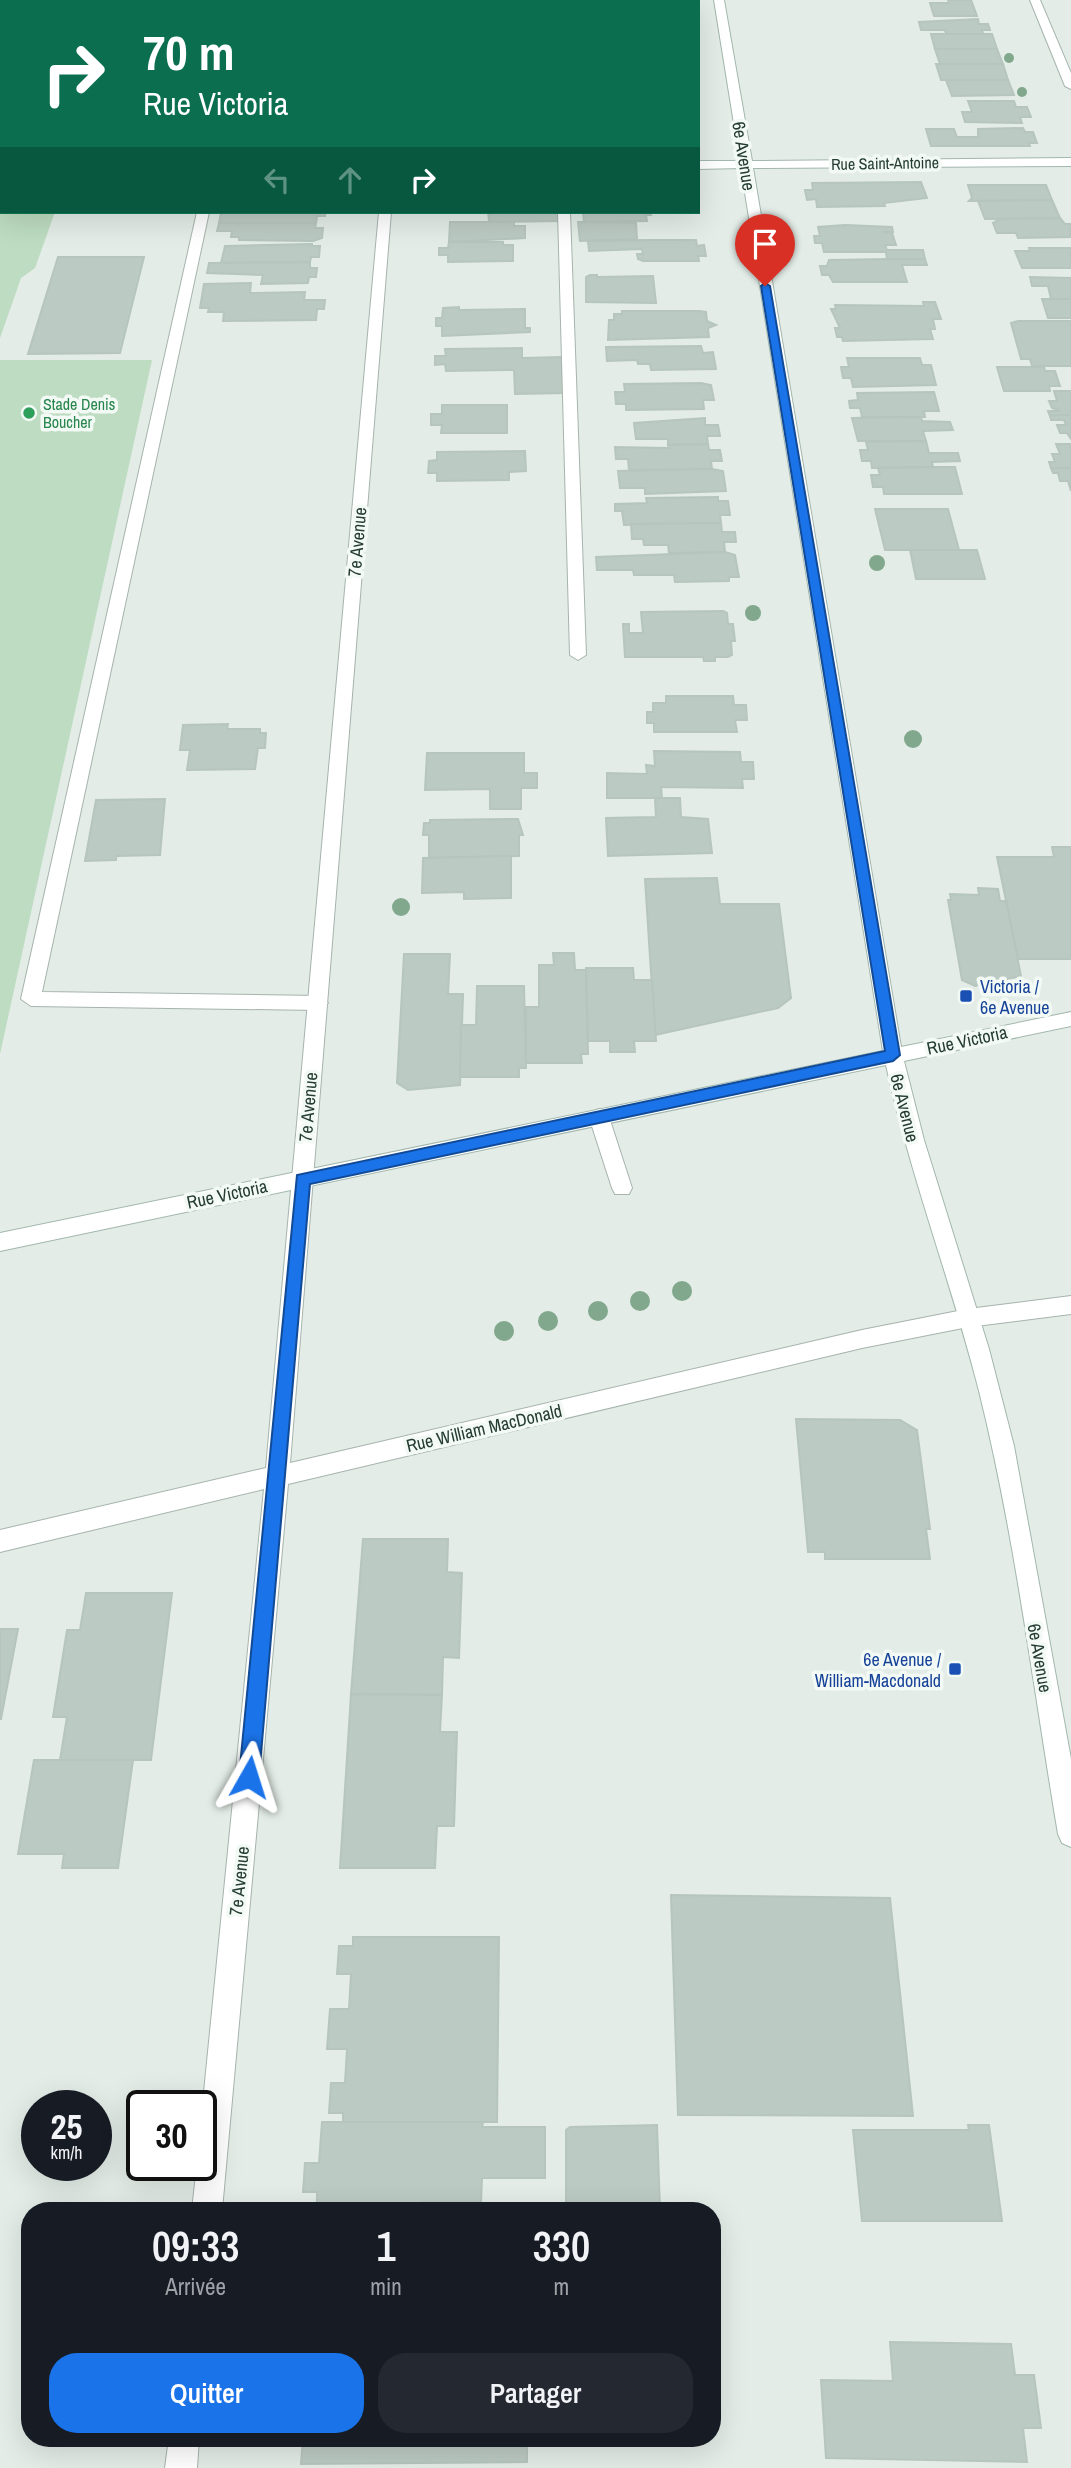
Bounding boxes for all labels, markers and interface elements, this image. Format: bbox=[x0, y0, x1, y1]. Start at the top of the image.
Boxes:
text: 70 m bbox=[143, 19, 235, 85]
icon: right bbox=[28, 28, 119, 119]
text: Rue Victoria bbox=[143, 82, 288, 125]
street label: 6e Avenue bbox=[726, 120, 762, 192]
street label: Rue Saint-Antoine bbox=[831, 151, 939, 175]
icon: left bbox=[258, 161, 296, 199]
icon: ahead bbox=[331, 161, 369, 199]
icon: right bbox=[404, 161, 442, 199]
pin bbox=[735, 214, 795, 286]
icon: arrive bbox=[746, 225, 784, 263]
place label: Stade Denis Boucher bbox=[43, 393, 115, 433]
marker: Stade Denis Boucher bbox=[21, 405, 37, 421]
street label: 7e Avenue bbox=[342, 506, 372, 578]
place label: Victoria / 6e Avenue bbox=[980, 974, 1050, 1020]
marker: Victoria / 6e Avenue bbox=[958, 988, 974, 1004]
street label: Rue Victoria bbox=[924, 1019, 1010, 1061]
street label: 7e Avenue bbox=[293, 1071, 323, 1143]
street label: 6e Avenue bbox=[884, 1071, 926, 1145]
street label: Rue Victoria bbox=[184, 1173, 270, 1215]
street label: Rue William MacDonald bbox=[404, 1398, 564, 1458]
street label: 6e Avenue bbox=[1022, 1622, 1058, 1694]
place label: 6e Avenue / William-Macdonald bbox=[815, 1647, 942, 1693]
marker: 6e Avenue / William-Macdonald bbox=[947, 1661, 963, 1677]
position arrow bbox=[212, 1740, 286, 1814]
street label: 7e Avenue bbox=[223, 1845, 255, 1917]
speed limit sign: 30 bbox=[126, 2090, 217, 2181]
text: 25 bbox=[51, 2103, 82, 2150]
text: km/h bbox=[51, 2140, 83, 2165]
text: 09:33 bbox=[152, 2218, 239, 2274]
text: 1 bbox=[376, 2218, 396, 2274]
text: 330 bbox=[533, 2218, 590, 2274]
text: Arrivée bbox=[165, 2271, 226, 2302]
text: min bbox=[370, 2271, 402, 2302]
text: m bbox=[554, 2271, 569, 2302]
button: Quitter bbox=[49, 2353, 364, 2433]
button: Partager bbox=[378, 2353, 693, 2433]

